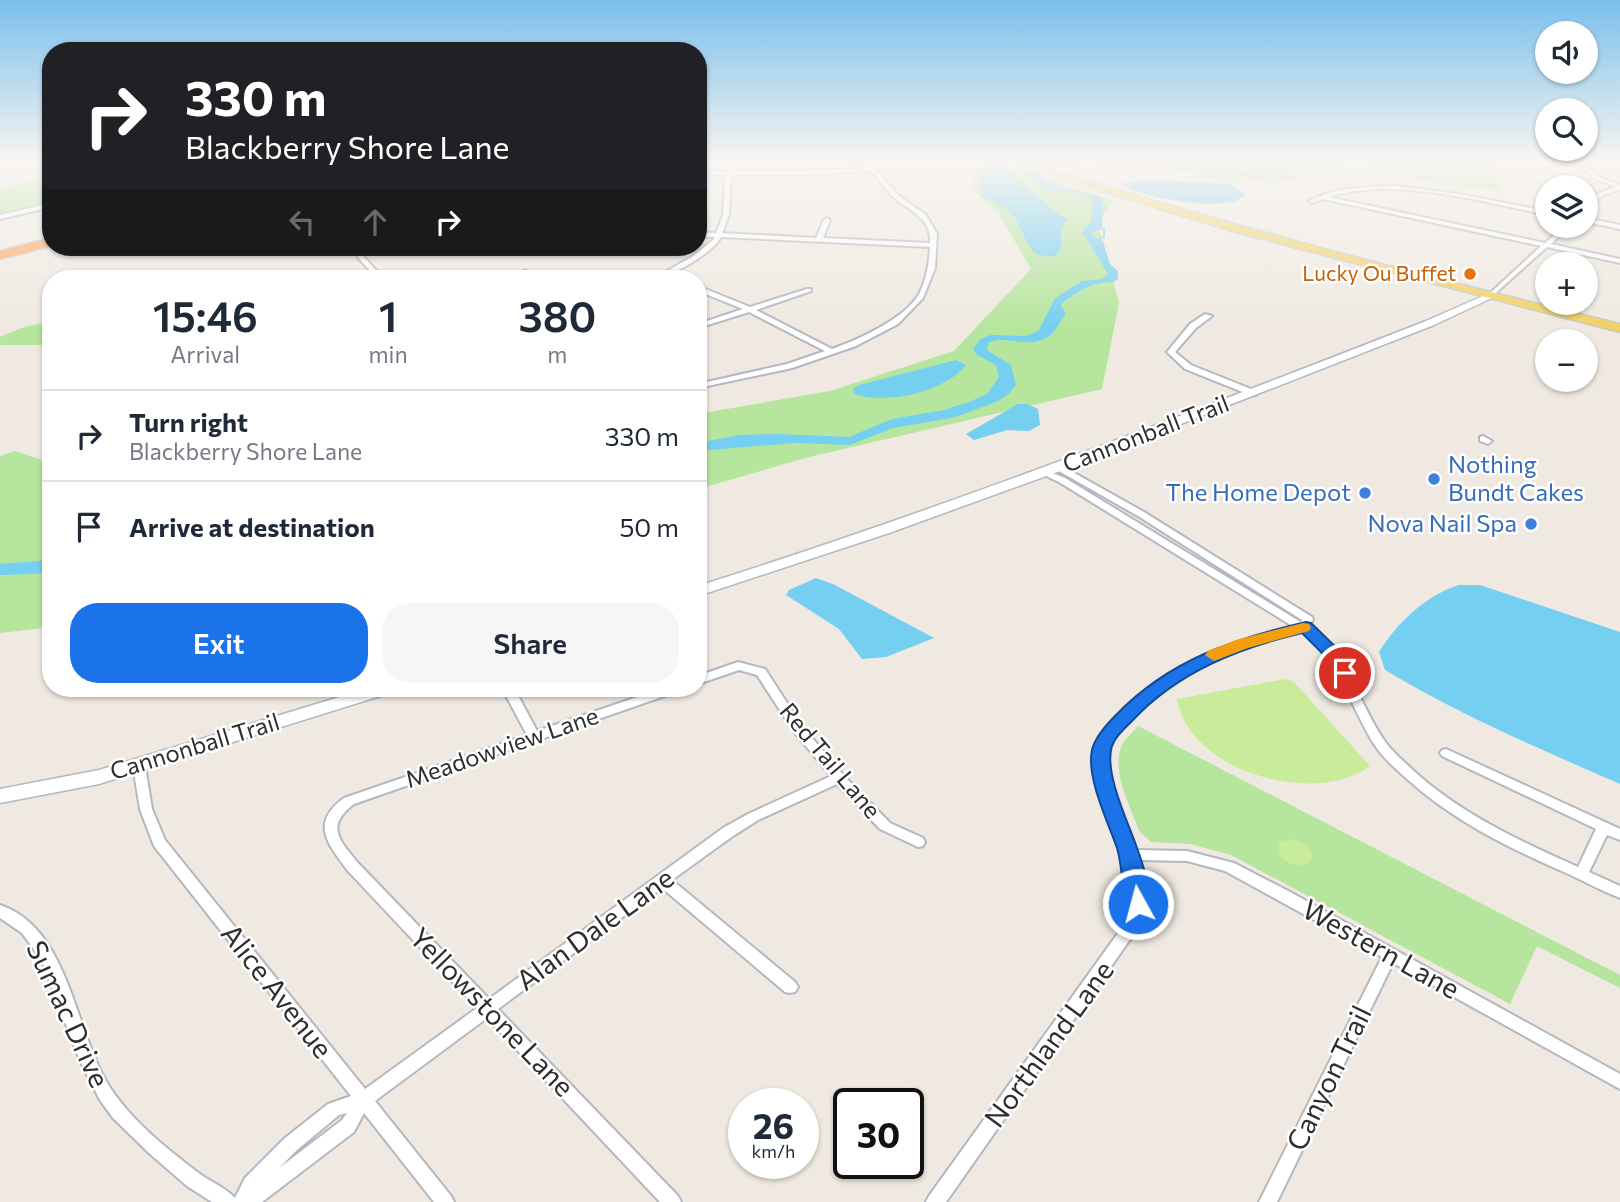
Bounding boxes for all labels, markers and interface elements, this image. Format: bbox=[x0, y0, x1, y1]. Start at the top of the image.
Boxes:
map controls bbox=[1535, 21, 1598, 392]
button: sound bbox=[1535, 21, 1598, 84]
text: 330 m bbox=[185, 66, 326, 126]
icon: right bbox=[70, 70, 161, 161]
button: search bbox=[1535, 98, 1598, 161]
text: Blackberry Shore Lane bbox=[185, 126, 510, 166]
button: layers bbox=[1535, 175, 1598, 238]
icon: left bbox=[283, 203, 321, 241]
icon: ahead bbox=[356, 203, 394, 241]
icon: right bbox=[429, 203, 467, 241]
button: + bbox=[1535, 252, 1598, 315]
place label: Lucky Ou Buffet bbox=[1302, 260, 1456, 285]
marker: Lucky Ou Buffet bbox=[1462, 266, 1478, 282]
text: 15:46 bbox=[153, 289, 258, 341]
text: 1 bbox=[379, 289, 397, 341]
text: 380 bbox=[518, 289, 596, 341]
button: − bbox=[1535, 329, 1598, 392]
text: Arrival bbox=[170, 340, 240, 368]
text: min bbox=[369, 340, 408, 368]
text: m bbox=[547, 340, 567, 368]
street label: Cannonball Trail bbox=[1058, 388, 1233, 478]
text: Turn right bbox=[129, 406, 248, 437]
icon: right bbox=[70, 417, 108, 455]
text: 330 m bbox=[605, 420, 679, 451]
text: Blackberry Shore Lane bbox=[129, 437, 362, 465]
place label: Nothing Bundt Cakes bbox=[1448, 449, 1584, 506]
marker: Nothing Bundt Cakes bbox=[1426, 471, 1442, 487]
place label: The Home Depot bbox=[1166, 477, 1351, 506]
marker: The Home Depot bbox=[1357, 485, 1373, 501]
icon: arrive bbox=[70, 508, 108, 546]
place label: Nova Nail Spa bbox=[1367, 508, 1517, 537]
text: Arrive at destination bbox=[129, 511, 375, 542]
text: 50 m bbox=[619, 511, 679, 542]
marker: Nova Nail Spa bbox=[1523, 516, 1539, 532]
button: Exit bbox=[70, 603, 368, 683]
button: Share bbox=[382, 603, 679, 683]
pin bbox=[1315, 643, 1375, 703]
icon: arrive bbox=[1326, 654, 1364, 692]
street label: Red Tail Lane bbox=[774, 696, 888, 824]
street label: Meadowview Lane bbox=[401, 700, 602, 793]
street label: Cannonball Trail bbox=[106, 706, 283, 785]
street label: Alan Dale Lane bbox=[509, 860, 680, 997]
position arrow bbox=[1101, 867, 1175, 941]
street label: Western Lane bbox=[1297, 891, 1466, 1005]
street label: Alice Avenue bbox=[215, 917, 341, 1064]
street label: Yellowstone Lane bbox=[404, 920, 582, 1103]
street label: Sumac Drive bbox=[20, 935, 118, 1092]
street label: Northland Lane bbox=[976, 954, 1120, 1133]
street label: Canyon Trail bbox=[1278, 999, 1378, 1156]
speed limit sign: 30 bbox=[833, 1088, 924, 1179]
text: 26 bbox=[753, 1103, 794, 1146]
text: km/h bbox=[752, 1140, 795, 1162]

